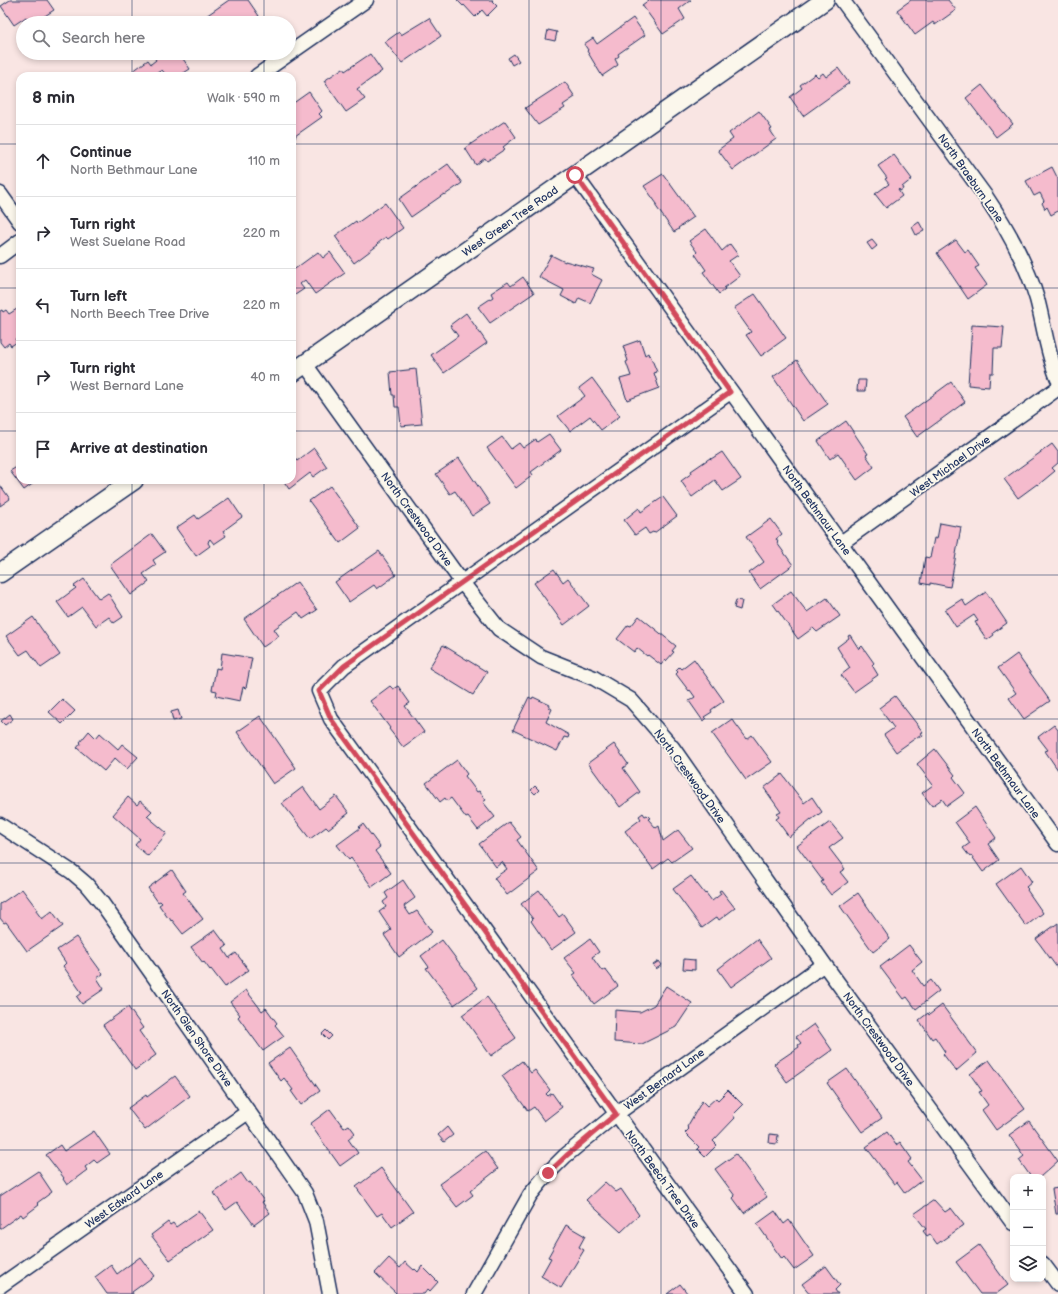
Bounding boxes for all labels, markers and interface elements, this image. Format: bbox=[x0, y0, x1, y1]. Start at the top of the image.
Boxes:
search box bbox=[16, 16, 296, 60]
icon: search bbox=[30, 27, 52, 49]
text: Search here bbox=[62, 29, 145, 48]
text: 8 min bbox=[32, 88, 75, 108]
text: Walk · 590 m bbox=[207, 90, 280, 106]
street label: North Braeburn Lane bbox=[935, 131, 1006, 226]
text: Continue bbox=[70, 143, 132, 162]
icon: ahead bbox=[32, 150, 54, 172]
text: 110 m bbox=[248, 153, 280, 169]
text: North Bethmaur Lane bbox=[70, 162, 198, 178]
route start bbox=[566, 166, 584, 184]
street label: West Green Tree Road bbox=[460, 183, 561, 259]
text: Turn right bbox=[70, 215, 135, 234]
icon: right bbox=[32, 222, 54, 244]
text: 220 m bbox=[243, 225, 280, 241]
text: West Suelane Road bbox=[70, 234, 185, 250]
text: Turn left bbox=[70, 287, 127, 306]
icon: left bbox=[32, 294, 54, 316]
text: 220 m bbox=[243, 297, 280, 313]
text: North Beech Tree Drive bbox=[70, 306, 209, 322]
text: Turn right bbox=[70, 359, 135, 378]
icon: right bbox=[32, 366, 54, 388]
text: 40 m bbox=[250, 369, 280, 385]
text: West Bernard Lane bbox=[70, 378, 184, 394]
street label: West Michael Drive bbox=[908, 433, 993, 500]
icon: arrive bbox=[32, 438, 54, 460]
text: Arrive at destination bbox=[70, 439, 208, 458]
street label: North Bethmaur Lane bbox=[780, 463, 854, 558]
street label: North Crestwood Drive bbox=[378, 470, 455, 569]
street label: North Bethmaur Lane bbox=[969, 726, 1043, 821]
street label: North Crestwood Drive bbox=[651, 727, 728, 826]
street label: North Glen Shore Drive bbox=[158, 987, 235, 1090]
street label: North Crestwood Drive bbox=[840, 990, 917, 1089]
street label: West Bernard Lane bbox=[622, 1046, 707, 1113]
street label: North Beech Tree Drive bbox=[623, 1128, 703, 1231]
route end bbox=[539, 1164, 557, 1182]
street label: West Edward Lane bbox=[83, 1167, 166, 1231]
map controls bbox=[1010, 1174, 1046, 1282]
button: + bbox=[1010, 1174, 1046, 1210]
button: − bbox=[1010, 1210, 1046, 1246]
button: layers bbox=[1010, 1246, 1046, 1282]

